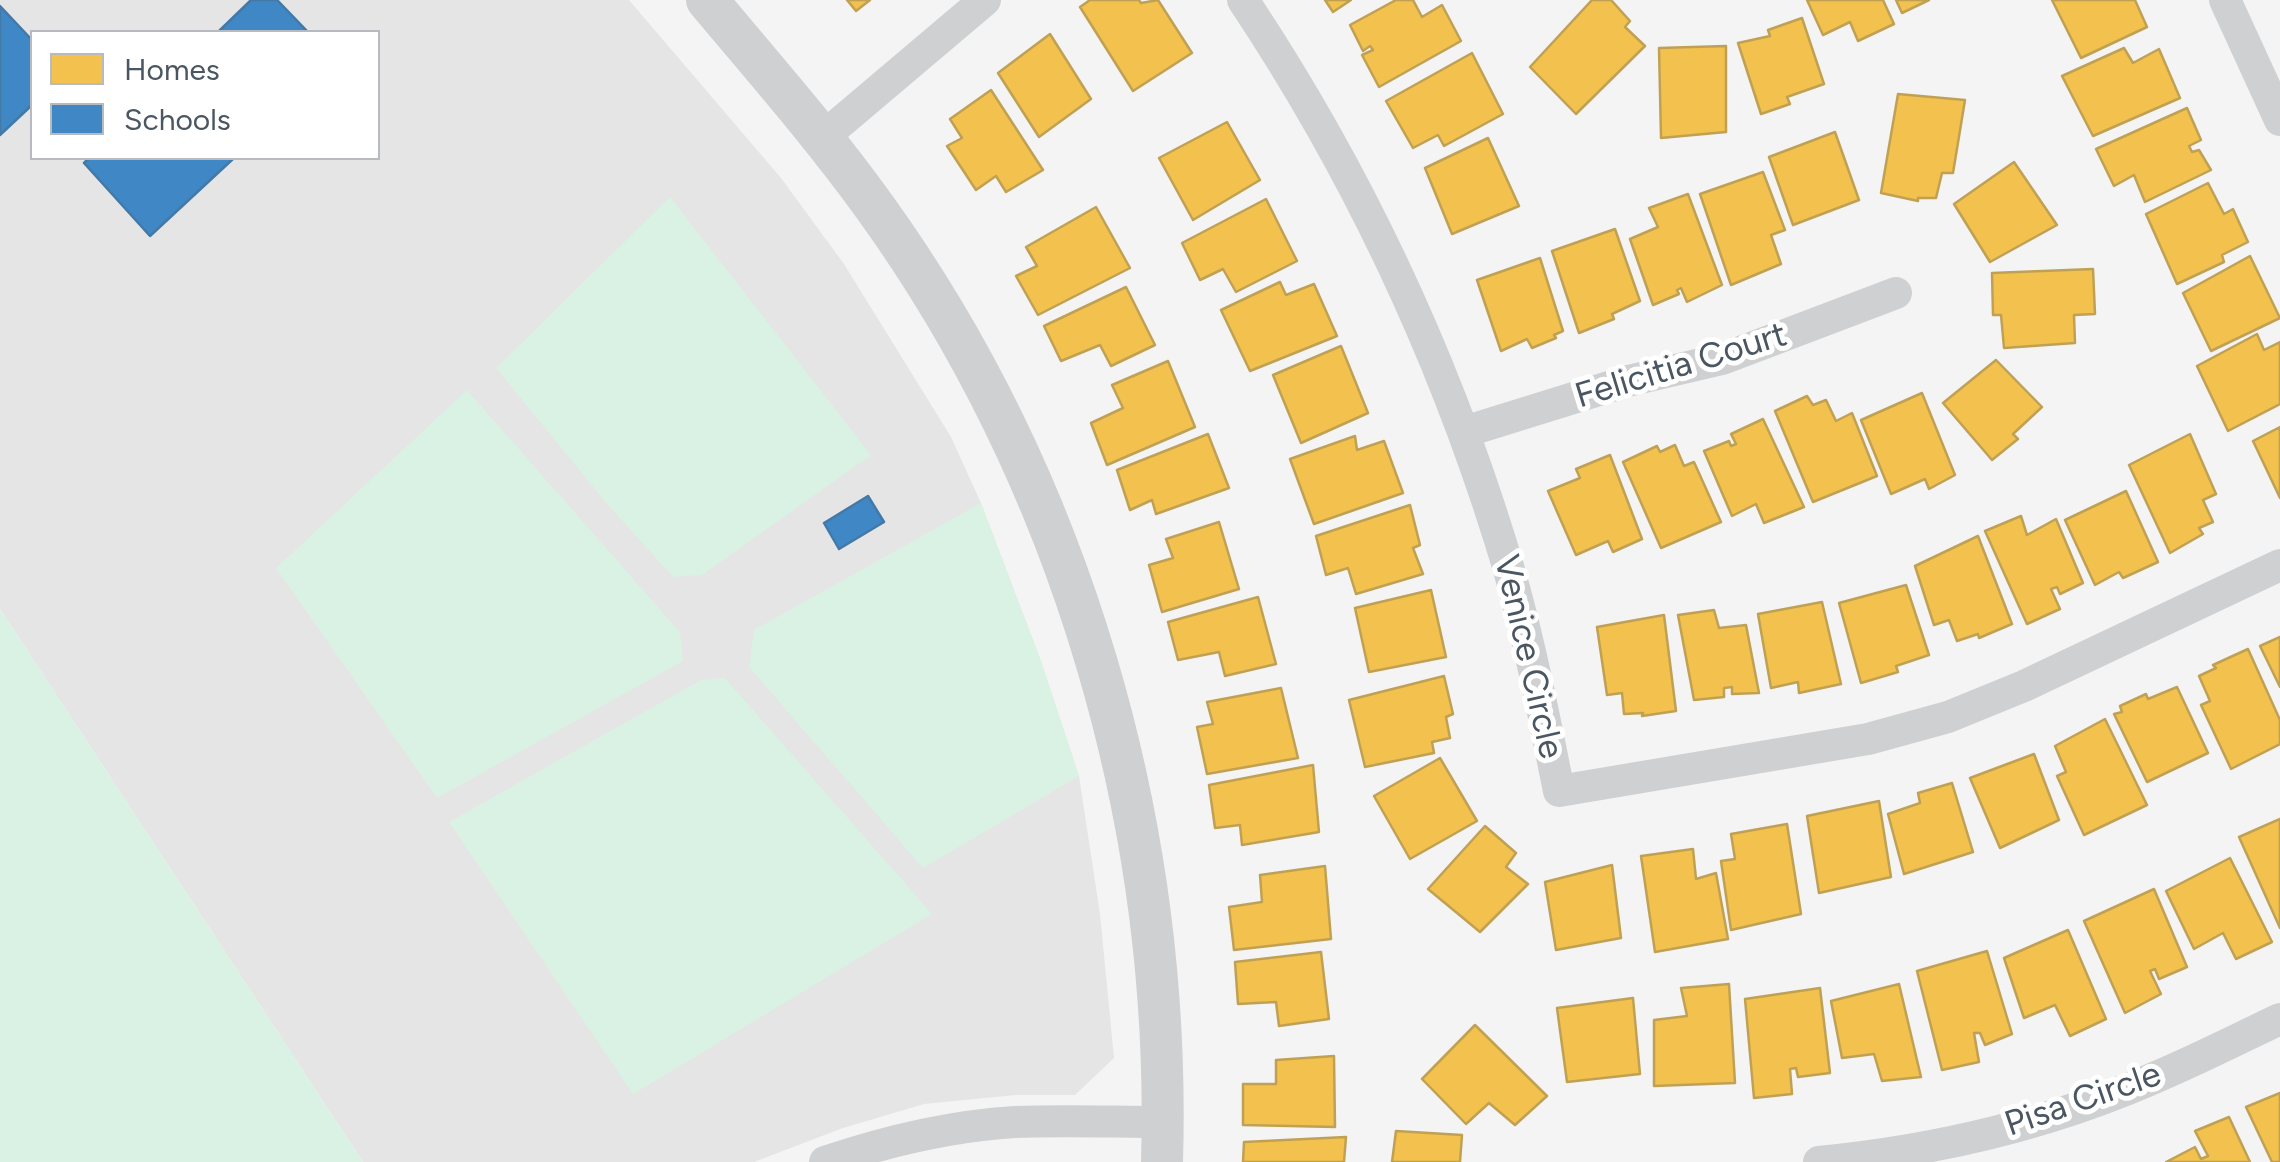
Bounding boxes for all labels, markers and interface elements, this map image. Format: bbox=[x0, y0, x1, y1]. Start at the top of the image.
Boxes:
legend bbox=[30, 30, 380, 160]
text: Homes bbox=[124, 51, 220, 88]
text: Schools bbox=[124, 101, 231, 138]
street label: Felicitia Court bbox=[1570, 314, 1792, 418]
street label: Venice Circle bbox=[1484, 551, 1572, 763]
street label: Pisa Circle bbox=[2000, 1054, 2166, 1146]

